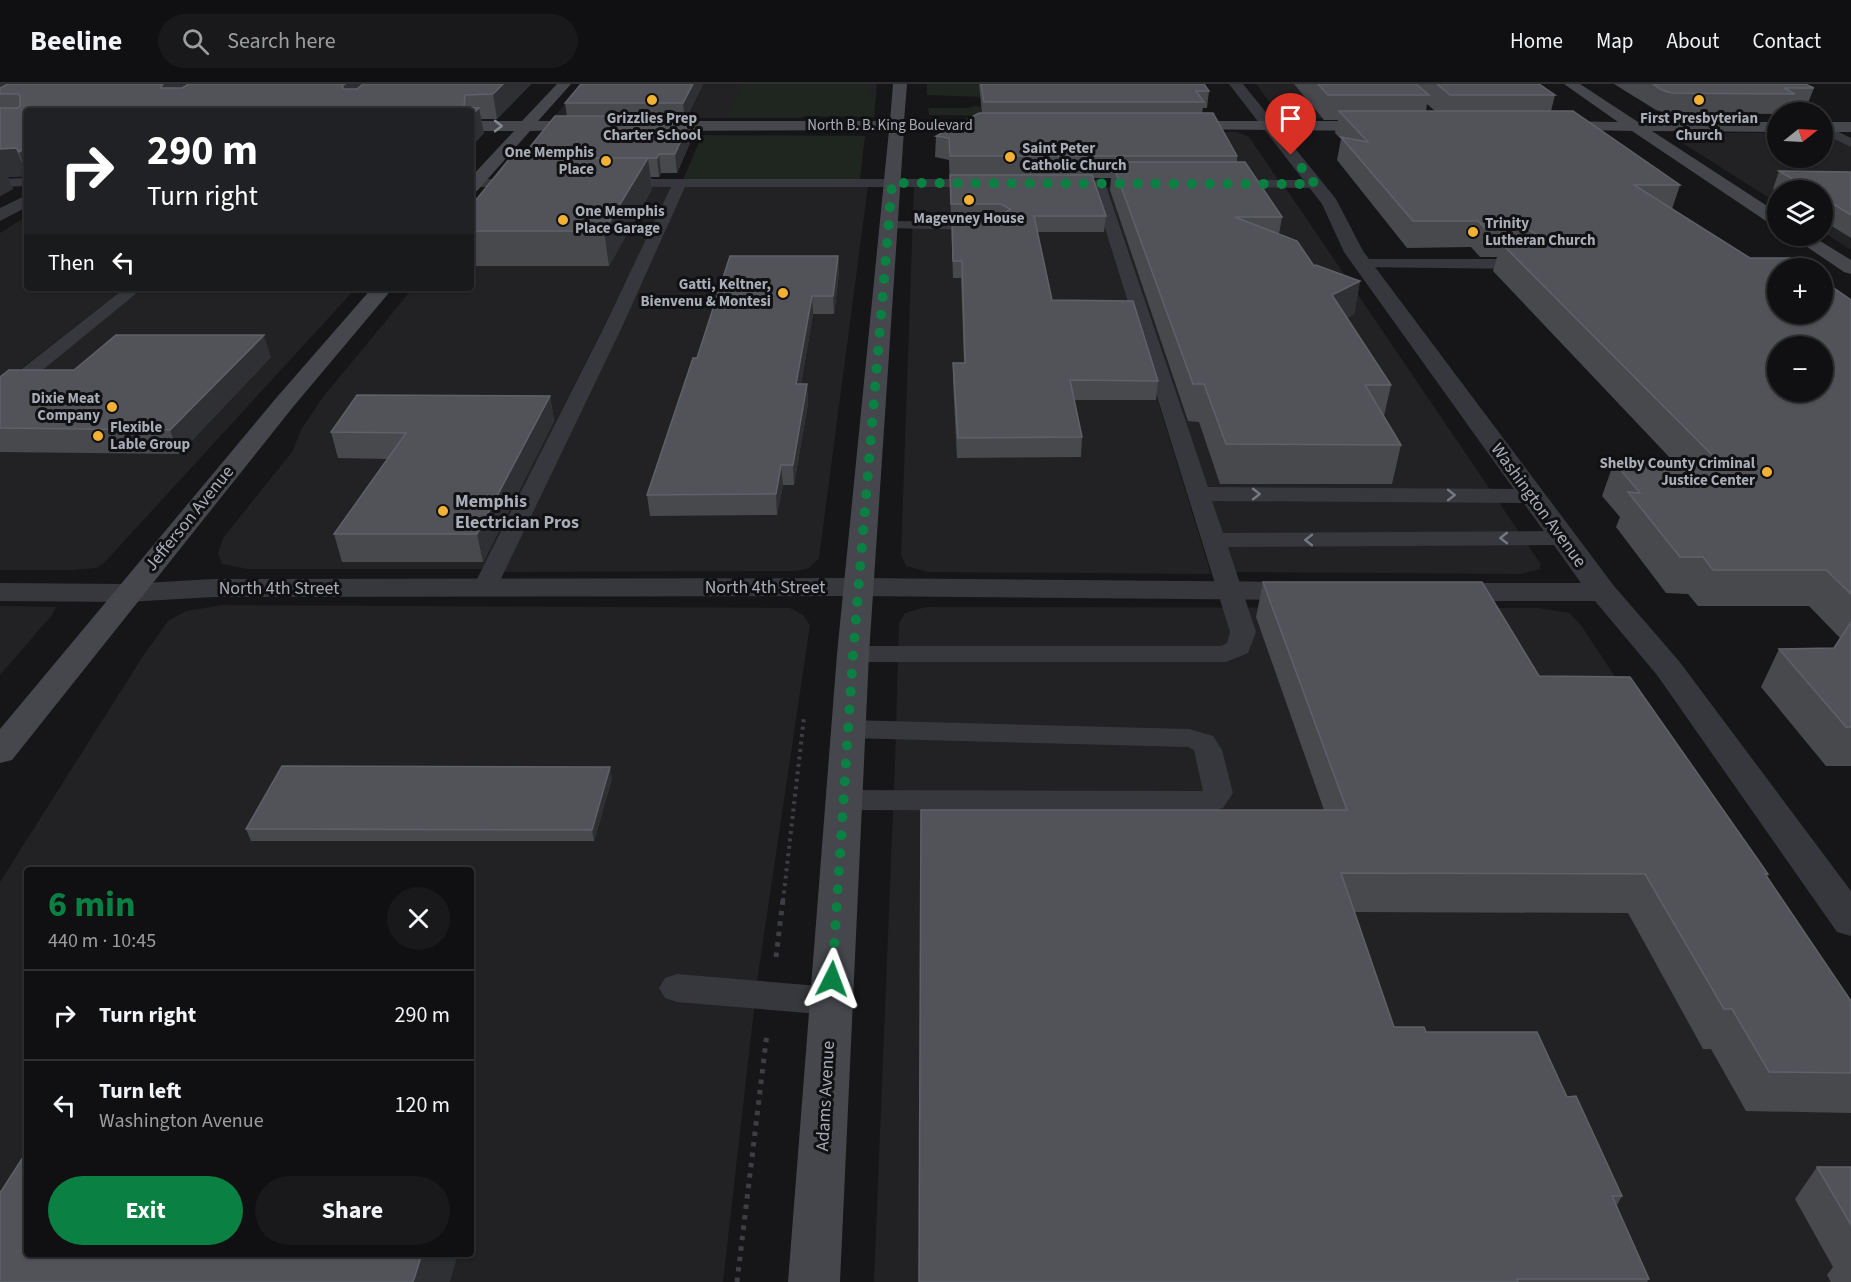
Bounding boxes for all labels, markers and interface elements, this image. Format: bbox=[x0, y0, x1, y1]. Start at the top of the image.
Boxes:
search box bbox=[158, 14, 578, 68]
text: Beeline bbox=[30, 21, 122, 61]
icon: search bbox=[179, 25, 212, 58]
text: Search here bbox=[227, 25, 336, 57]
text: Home bbox=[1510, 26, 1563, 56]
text: Map bbox=[1596, 26, 1634, 56]
text: About bbox=[1667, 26, 1719, 56]
text: Contact bbox=[1752, 26, 1821, 56]
marker: Grizzlies Prep Charter School bbox=[645, 93, 659, 107]
pin bbox=[1265, 93, 1316, 155]
marker: First Presbyterian Church bbox=[1692, 93, 1706, 107]
icon: arrive bbox=[1274, 102, 1307, 135]
north arrow bbox=[1767, 102, 1833, 168]
map controls bbox=[1767, 102, 1833, 402]
place label: Grizzlies Prep Charter School bbox=[603, 108, 702, 146]
place label: First Presbyterian Church bbox=[1640, 108, 1758, 146]
street label: North B. B. King Boulevard bbox=[807, 115, 973, 136]
one-way arrow bbox=[493, 120, 502, 132]
text: 290 m bbox=[147, 121, 258, 181]
icon: right bbox=[48, 132, 126, 210]
place label: Saint Peter Catholic Church bbox=[1022, 138, 1127, 176]
place label: One Memphis Place bbox=[504, 142, 594, 180]
marker: Saint Peter Catholic Church bbox=[1003, 150, 1017, 164]
marker: One Memphis Place bbox=[599, 154, 613, 168]
text: Turn right bbox=[147, 177, 258, 216]
button: layers bbox=[1767, 180, 1833, 246]
marker: Magevney House bbox=[962, 193, 976, 207]
place label: One Memphis Place Garage bbox=[575, 201, 665, 239]
place label: Magevney House bbox=[913, 208, 1025, 229]
marker: One Memphis Place Garage bbox=[556, 213, 570, 227]
place label: Trinity Lutheran Church bbox=[1485, 213, 1595, 251]
marker: Trinity Lutheran Church bbox=[1466, 225, 1480, 239]
icon: left bbox=[107, 246, 140, 279]
text: Then bbox=[48, 247, 95, 279]
button: + bbox=[1767, 258, 1833, 324]
place label: Gatti, Keltner, Bienvenu & Montesi bbox=[640, 274, 771, 312]
marker: Gatti, Keltner, Bienvenu & Montesi bbox=[776, 286, 790, 300]
button: − bbox=[1767, 336, 1833, 402]
place label: Dixie Meat Company bbox=[31, 388, 100, 426]
marker: Dixie Meat Company bbox=[105, 400, 119, 414]
place label: Flexible Lable Group bbox=[110, 417, 191, 455]
marker: Flexible Lable Group bbox=[91, 429, 105, 443]
street label: Washington Avenue bbox=[1485, 438, 1592, 573]
place label: Shelby County Criminal Justice Center bbox=[1599, 453, 1756, 491]
street label: Jefferson Avenue bbox=[139, 460, 240, 576]
marker: Shelby County Criminal Justice Center bbox=[1760, 465, 1774, 479]
one-way arrow bbox=[1252, 488, 1261, 500]
place label: Memphis Electrician Pros bbox=[455, 489, 579, 535]
one-way arrow bbox=[1447, 489, 1456, 501]
marker: Memphis Electrician Pros bbox=[436, 504, 450, 518]
one-way arrow bbox=[1500, 532, 1509, 545]
one-way arrow bbox=[1305, 534, 1314, 546]
street label: North 4th Street bbox=[705, 575, 825, 600]
street label: North 4th Street bbox=[219, 576, 339, 601]
text: 6 min bbox=[48, 879, 136, 930]
button: close bbox=[387, 887, 450, 950]
text: 440 m · 10:45 bbox=[48, 927, 156, 955]
position arrow bbox=[800, 947, 864, 1011]
icon: right bbox=[48, 999, 81, 1032]
text: Turn right bbox=[99, 999, 196, 1031]
text: 290 m bbox=[395, 999, 450, 1031]
street label: Adams Avenue bbox=[810, 1040, 841, 1152]
text: Turn left bbox=[99, 1075, 181, 1107]
icon: left bbox=[48, 1089, 81, 1122]
text: 120 m bbox=[395, 1089, 450, 1121]
text: Washington Avenue bbox=[99, 1107, 264, 1135]
button: Exit bbox=[48, 1176, 243, 1245]
button: Share bbox=[255, 1176, 450, 1245]

